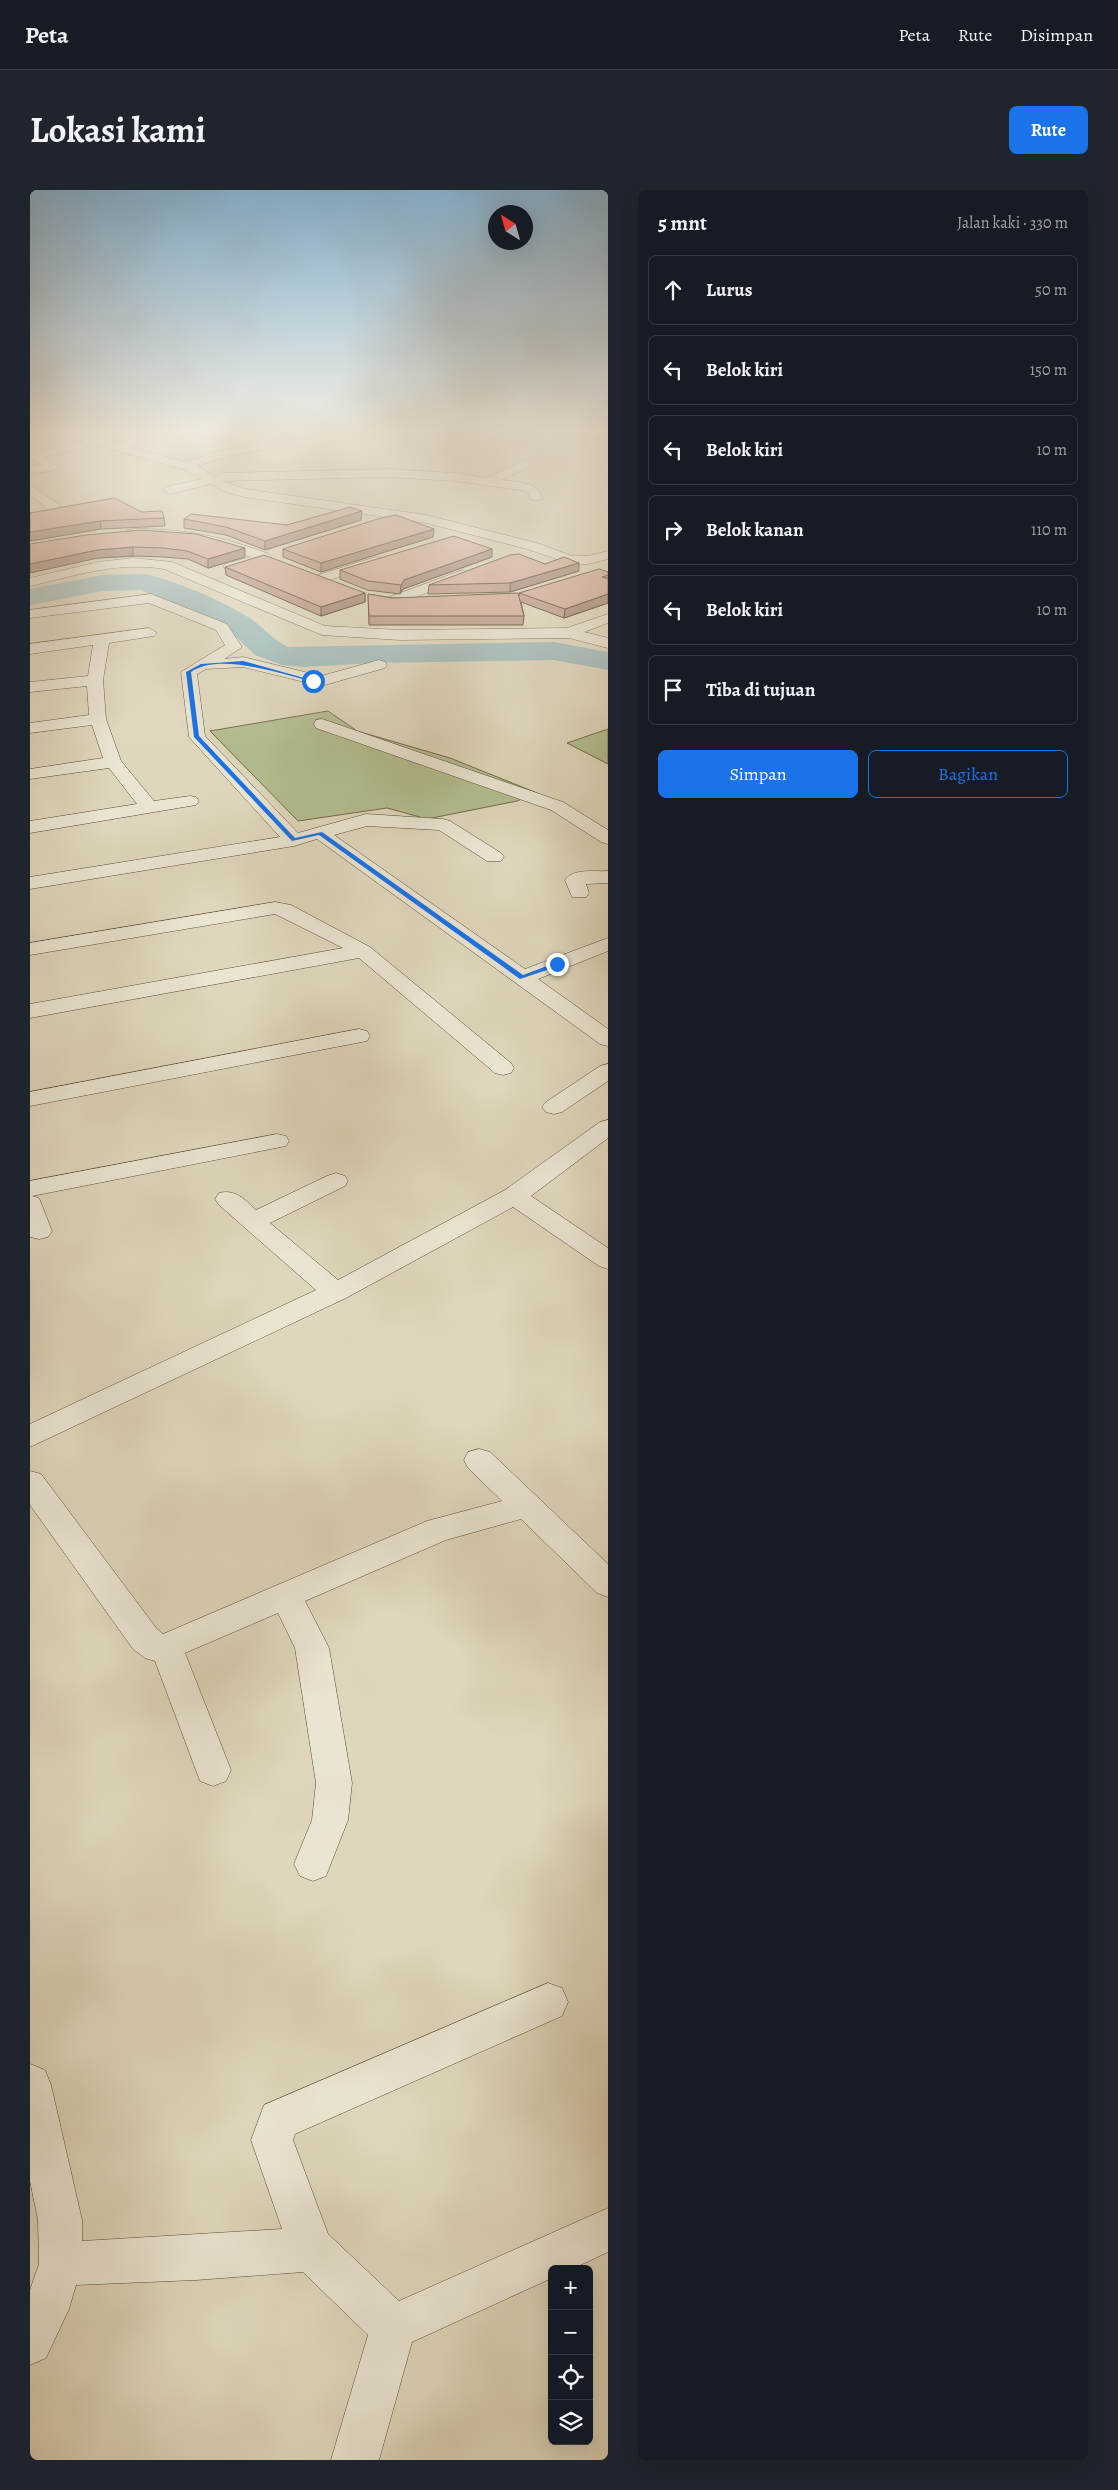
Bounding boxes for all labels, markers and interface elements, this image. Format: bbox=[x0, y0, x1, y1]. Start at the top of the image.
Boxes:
text: Peta bbox=[25, 19, 69, 51]
text: Peta bbox=[899, 23, 930, 47]
text: Rute bbox=[958, 23, 992, 47]
text: Disimpan bbox=[1020, 23, 1093, 47]
text: Lokasi kami bbox=[30, 106, 206, 154]
button: Rute bbox=[1009, 106, 1088, 154]
north arrow bbox=[488, 205, 533, 250]
text: 5 mnt bbox=[658, 209, 707, 237]
text: Jalan kaki · 330 m bbox=[957, 212, 1068, 234]
icon: ahead bbox=[659, 276, 687, 304]
text: Lurus bbox=[706, 277, 752, 303]
text: 50 m bbox=[1035, 279, 1067, 301]
icon: left bbox=[659, 356, 687, 384]
text: Belok kiri bbox=[706, 357, 783, 383]
text: 150 m bbox=[1030, 359, 1067, 381]
icon: left bbox=[659, 436, 687, 464]
text: Belok kiri bbox=[706, 437, 783, 463]
text: 10 m bbox=[1037, 439, 1067, 461]
icon: right bbox=[659, 516, 687, 544]
text: Belok kanan bbox=[706, 517, 804, 543]
text: 110 m bbox=[1031, 519, 1067, 541]
icon: left bbox=[659, 596, 687, 624]
text: Belok kiri bbox=[706, 597, 783, 623]
text: 10 m bbox=[1037, 599, 1067, 621]
route start bbox=[302, 670, 325, 693]
icon: arrive bbox=[659, 676, 687, 704]
text: Tiba di tujuan bbox=[706, 677, 815, 703]
button: Simpan bbox=[658, 750, 858, 798]
button: Bagikan bbox=[868, 750, 1068, 798]
route end bbox=[546, 953, 569, 976]
map controls bbox=[548, 2265, 593, 2445]
button: + bbox=[548, 2265, 593, 2310]
button: − bbox=[548, 2310, 593, 2355]
button: locate bbox=[548, 2355, 593, 2400]
button: layers bbox=[548, 2400, 593, 2445]

